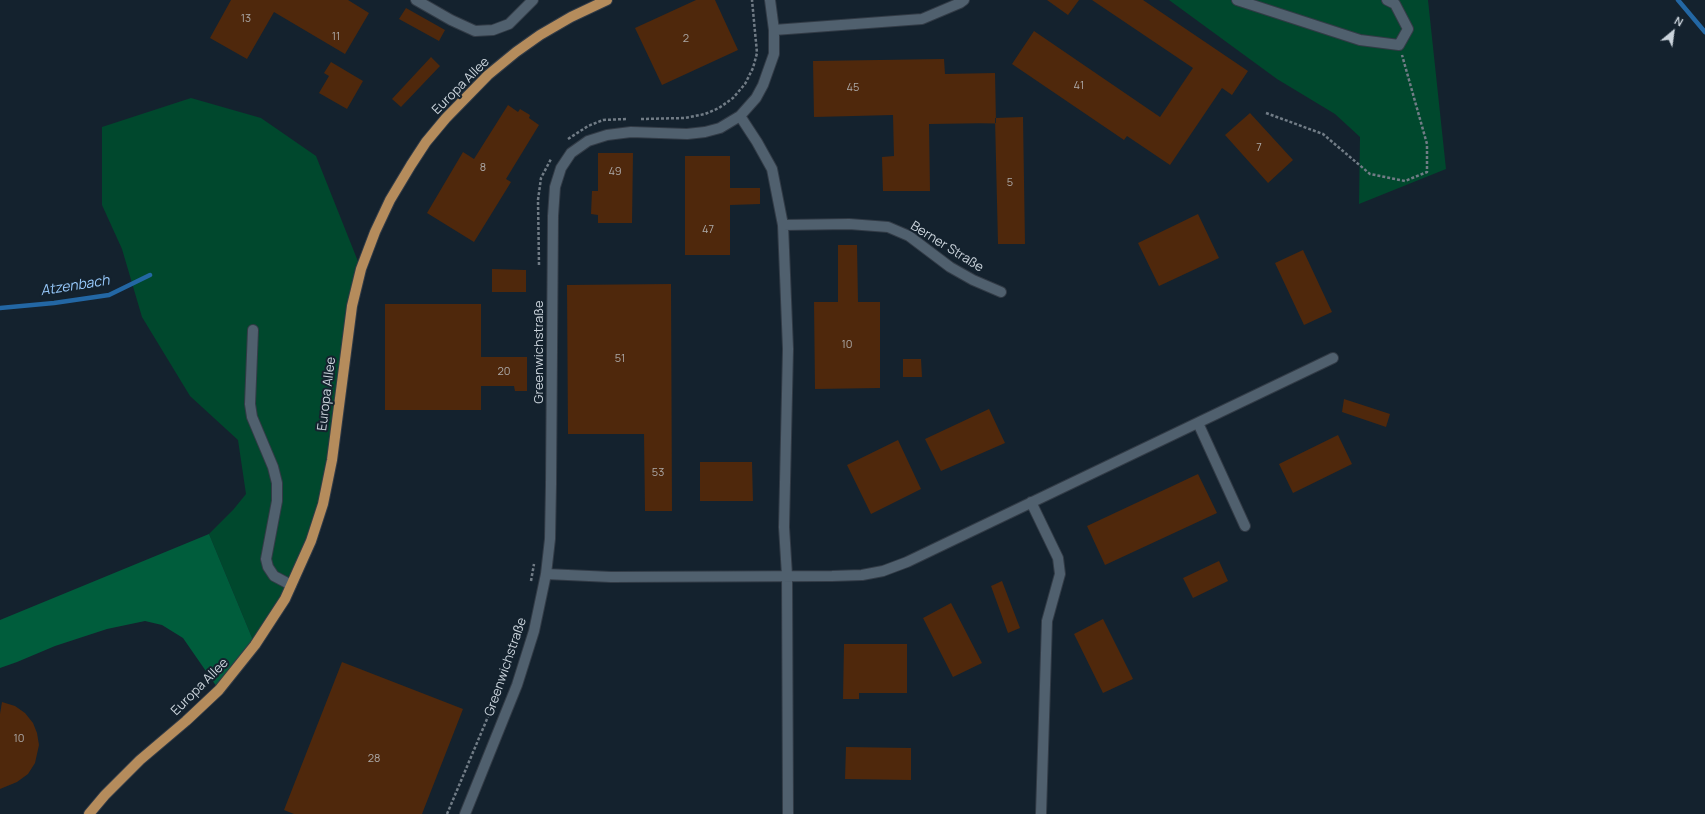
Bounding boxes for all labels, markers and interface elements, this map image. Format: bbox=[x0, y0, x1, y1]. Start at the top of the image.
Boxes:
house number: 13 bbox=[241, 12, 251, 26]
north arrow bbox=[1653, 12, 1693, 52]
text: N bbox=[1672, 13, 1686, 30]
house number: 11 bbox=[332, 30, 340, 44]
house number: 2 bbox=[683, 32, 689, 46]
street label: Europa Allee bbox=[429, 54, 493, 118]
house number: 41 bbox=[1074, 79, 1084, 93]
house number: 45 bbox=[847, 81, 859, 95]
house number: 7 bbox=[1256, 141, 1262, 155]
house number: 8 bbox=[480, 161, 486, 175]
house number: 49 bbox=[608, 165, 622, 179]
house number: 5 bbox=[1007, 176, 1013, 190]
street label: Berner Straße bbox=[908, 218, 986, 276]
house number: 47 bbox=[702, 223, 714, 237]
water label: Atzenbach bbox=[39, 272, 111, 300]
street label: Greenwichstraße bbox=[531, 300, 547, 404]
house number: 10 bbox=[842, 338, 852, 352]
house number: 51 bbox=[615, 352, 625, 366]
street label: Europa Allee bbox=[315, 356, 339, 432]
house number: 20 bbox=[498, 365, 510, 379]
house number: 53 bbox=[652, 466, 664, 480]
street label: Greenwichstraße bbox=[482, 616, 530, 718]
street label: Europa Allee bbox=[168, 655, 232, 719]
house number: 10 bbox=[14, 732, 24, 746]
house number: 28 bbox=[368, 752, 380, 766]

